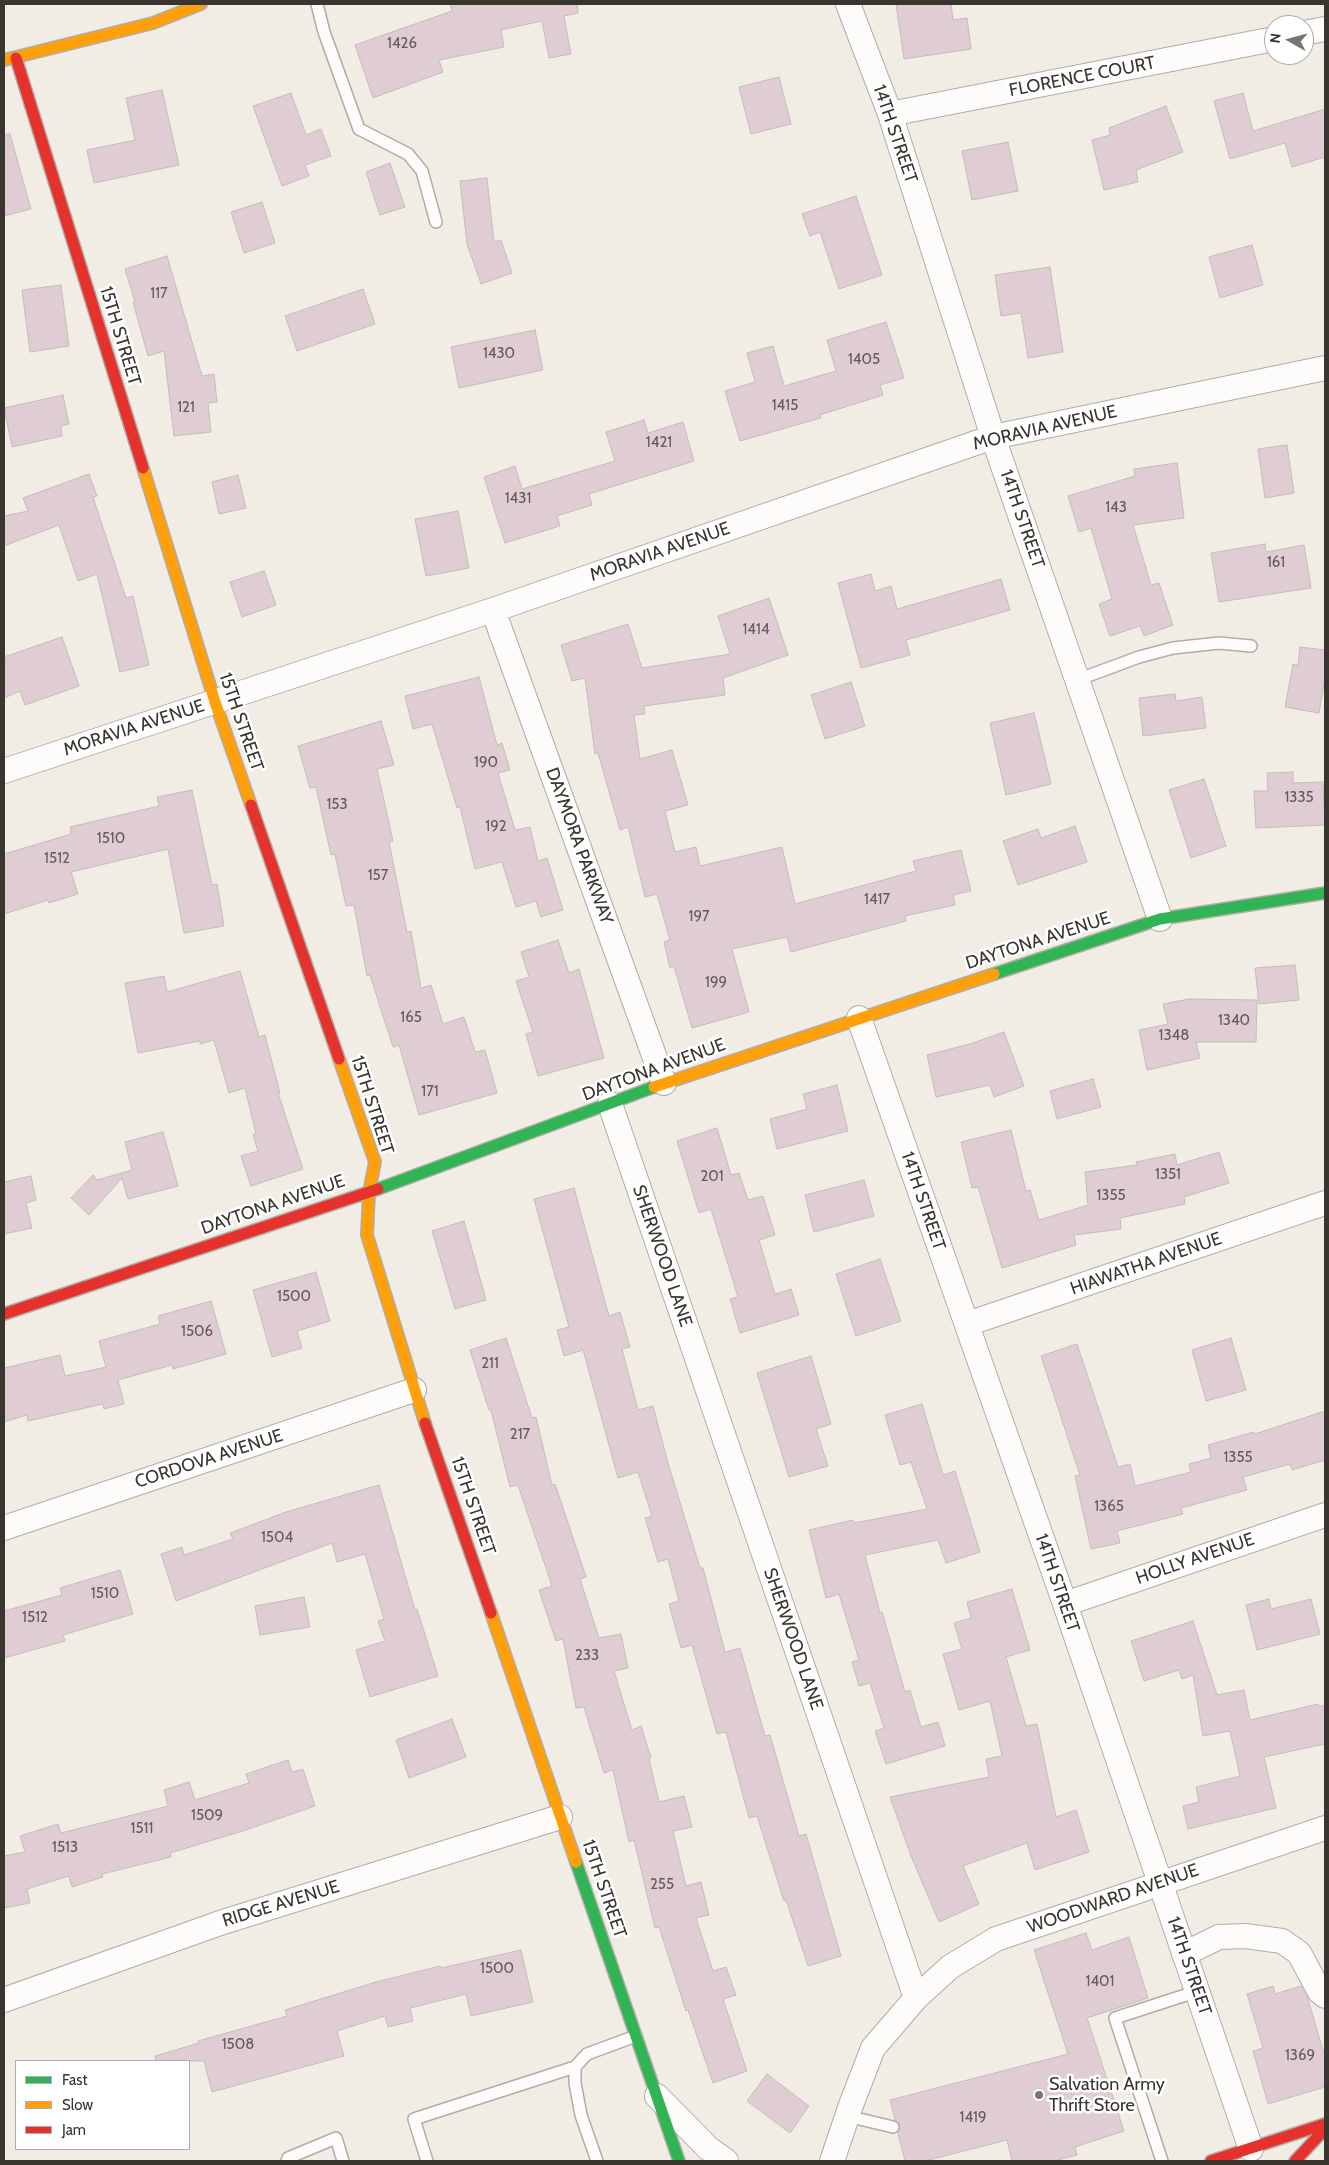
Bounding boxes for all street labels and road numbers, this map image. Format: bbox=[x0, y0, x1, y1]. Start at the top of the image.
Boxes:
street label: FLORENCE COURT bbox=[1007, 52, 1157, 102]
street label: 14TH STREET bbox=[868, 82, 922, 186]
street label: 15TH STREET bbox=[95, 284, 145, 388]
street label: MORAVIA AVENUE bbox=[971, 401, 1119, 455]
street label: 14TH STREET bbox=[995, 467, 1049, 571]
street label: MORAVIA AVENUE bbox=[587, 518, 733, 586]
street label: 15TH STREET bbox=[214, 670, 268, 774]
street label: MORAVIA AVENUE bbox=[61, 695, 207, 761]
street label: DAYMORA PARKWAY bbox=[541, 765, 617, 927]
street label: DAYTONA AVENUE bbox=[963, 907, 1113, 975]
street label: DAYTONA AVENUE bbox=[580, 1034, 728, 1106]
street label: 15TH STREET bbox=[346, 1053, 398, 1157]
street label: 14TH STREET bbox=[896, 1149, 950, 1253]
street label: DAYTONA AVENUE bbox=[198, 1170, 348, 1240]
street label: SHERWOOD LANE bbox=[628, 1182, 696, 1330]
street label: HIAWATHA AVENUE bbox=[1068, 1228, 1224, 1300]
street label: CORDOVA AVENUE bbox=[132, 1425, 286, 1493]
street label: 15TH STREET bbox=[446, 1454, 500, 1558]
street label: HOLLY AVENUE bbox=[1133, 1529, 1257, 1589]
street label: 14TH STREET bbox=[1030, 1531, 1084, 1635]
street label: SHERWOOD LANE bbox=[759, 1565, 827, 1713]
street label: 15TH STREET bbox=[577, 1837, 631, 1941]
street label: WOODWARD AVENUE bbox=[1024, 1860, 1202, 1938]
street label: RIDGE AVENUE bbox=[220, 1876, 342, 1932]
street label: 14TH STREET bbox=[1162, 1914, 1216, 2018]

